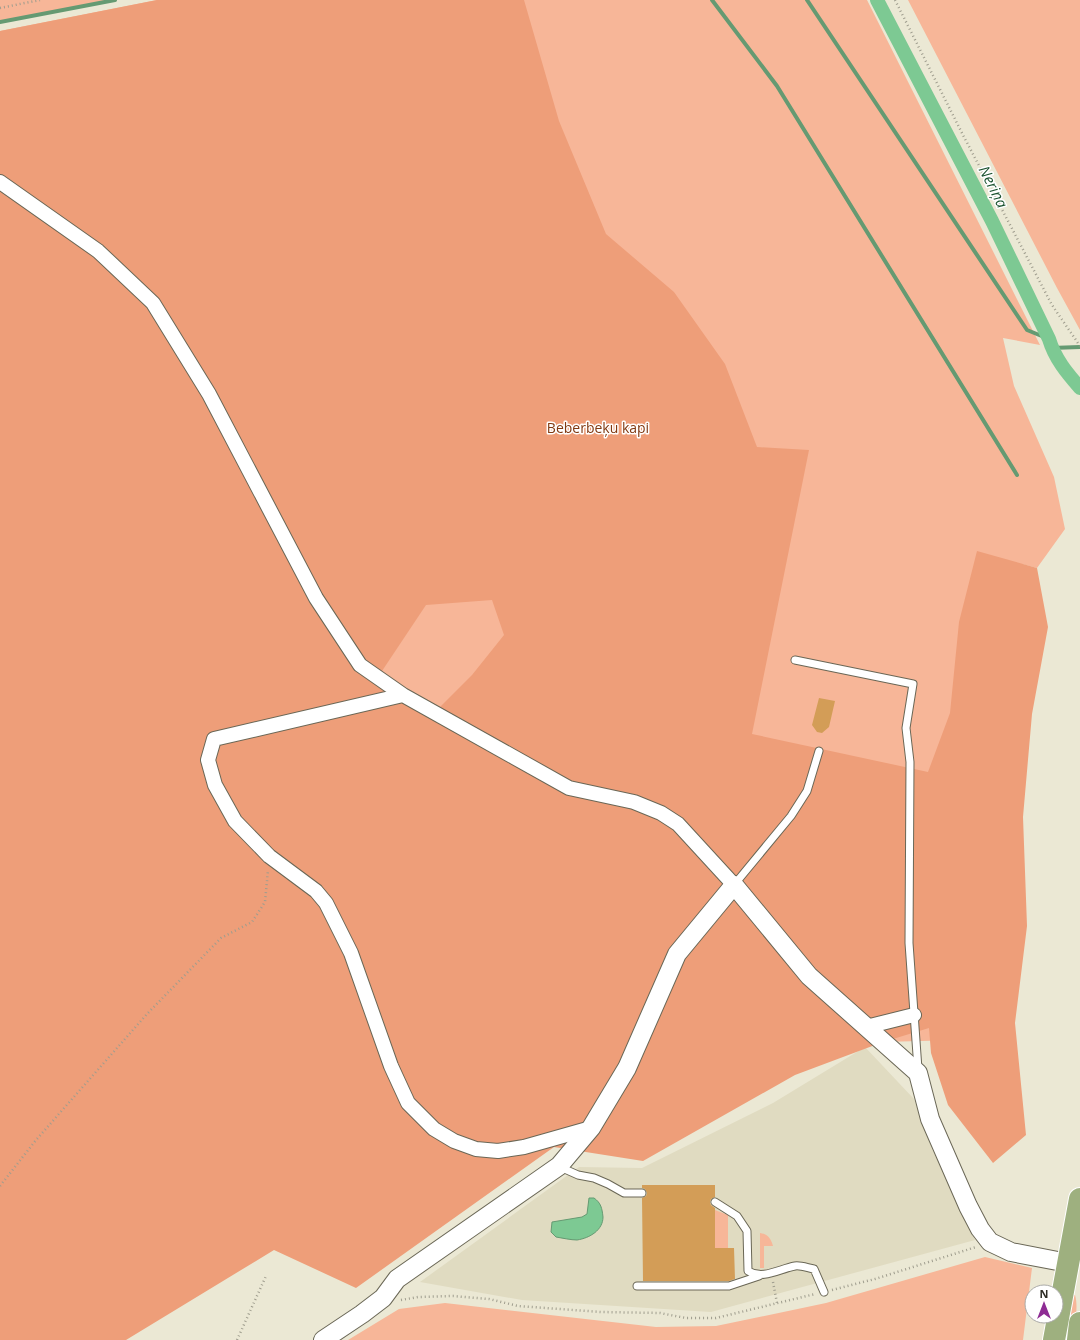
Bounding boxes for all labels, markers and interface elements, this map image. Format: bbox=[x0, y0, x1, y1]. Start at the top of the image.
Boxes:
water label: Neriņa bbox=[975, 162, 1013, 212]
park label: Beberbeķu kapi bbox=[547, 418, 649, 437]
north arrow bbox=[1024, 1284, 1064, 1324]
text: N bbox=[1040, 1286, 1048, 1301]

